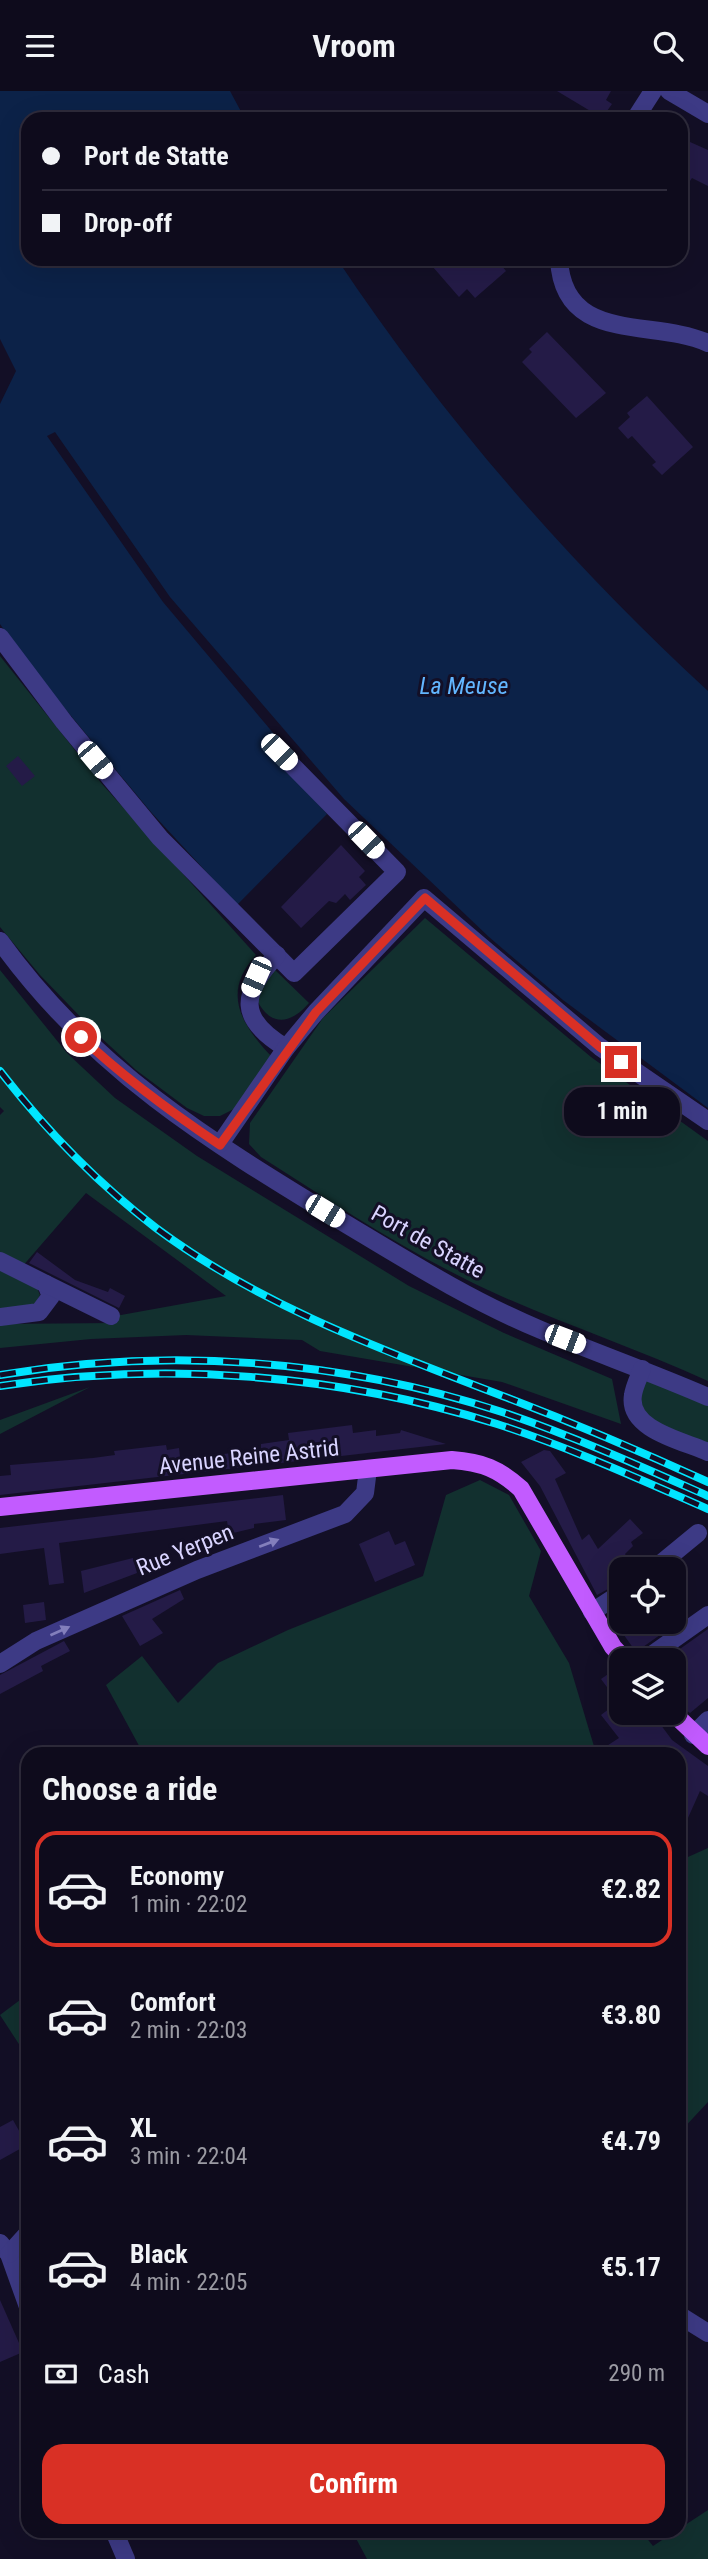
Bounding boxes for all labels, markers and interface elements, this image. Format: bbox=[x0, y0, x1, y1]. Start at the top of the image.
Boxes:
icon: menu bbox=[21, 27, 59, 65]
text: Vroom bbox=[312, 27, 396, 65]
icon: search bbox=[649, 27, 687, 65]
text: Port de Statte bbox=[84, 141, 229, 171]
text: Drop-off bbox=[84, 208, 172, 238]
water label: La Meuse bbox=[420, 672, 509, 700]
car bbox=[257, 730, 302, 774]
car bbox=[74, 737, 117, 783]
car bbox=[344, 818, 389, 862]
car bbox=[238, 954, 275, 1000]
route start bbox=[65, 1021, 97, 1053]
route end bbox=[605, 1046, 637, 1078]
callout: 1 min bbox=[563, 1087, 679, 1135]
text: 1 min bbox=[596, 1098, 648, 1125]
car bbox=[302, 1191, 349, 1231]
street label: Port de Statte bbox=[367, 1200, 489, 1284]
car bbox=[542, 1322, 589, 1356]
street label: Avenue Reine Astrid bbox=[157, 1434, 341, 1480]
street label: Rue Yerpen bbox=[133, 1518, 237, 1582]
one-way arrow bbox=[259, 1537, 280, 1548]
map controls bbox=[609, 1557, 686, 1725]
button: locate bbox=[609, 1557, 686, 1634]
one-way arrow bbox=[49, 1625, 70, 1636]
button: layers bbox=[609, 1648, 686, 1725]
text: Choose a ride bbox=[42, 1770, 217, 1808]
icon: car bbox=[46, 1858, 109, 1921]
text: Economy bbox=[130, 1861, 224, 1891]
text: €2.82 bbox=[601, 1874, 661, 1904]
text: 1 min · 22:02 bbox=[130, 1891, 247, 1918]
icon: car bbox=[46, 1984, 109, 2047]
text: Comfort bbox=[130, 1987, 216, 2017]
text: €3.80 bbox=[601, 2000, 661, 2030]
text: 2 min · 22:03 bbox=[130, 2017, 247, 2044]
icon: car bbox=[46, 2110, 109, 2173]
text: XL bbox=[130, 2113, 157, 2143]
text: €4.79 bbox=[601, 2126, 661, 2156]
text: 3 min · 22:04 bbox=[130, 2143, 247, 2170]
icon: car bbox=[46, 2236, 109, 2299]
text: Black bbox=[130, 2239, 188, 2269]
text: €5.17 bbox=[601, 2252, 661, 2282]
text: 4 min · 22:05 bbox=[130, 2269, 247, 2296]
icon: cash bbox=[42, 2355, 80, 2393]
text: Cash bbox=[98, 2359, 150, 2389]
text: 290 m bbox=[608, 2360, 665, 2387]
button: Confirm bbox=[42, 2444, 665, 2524]

